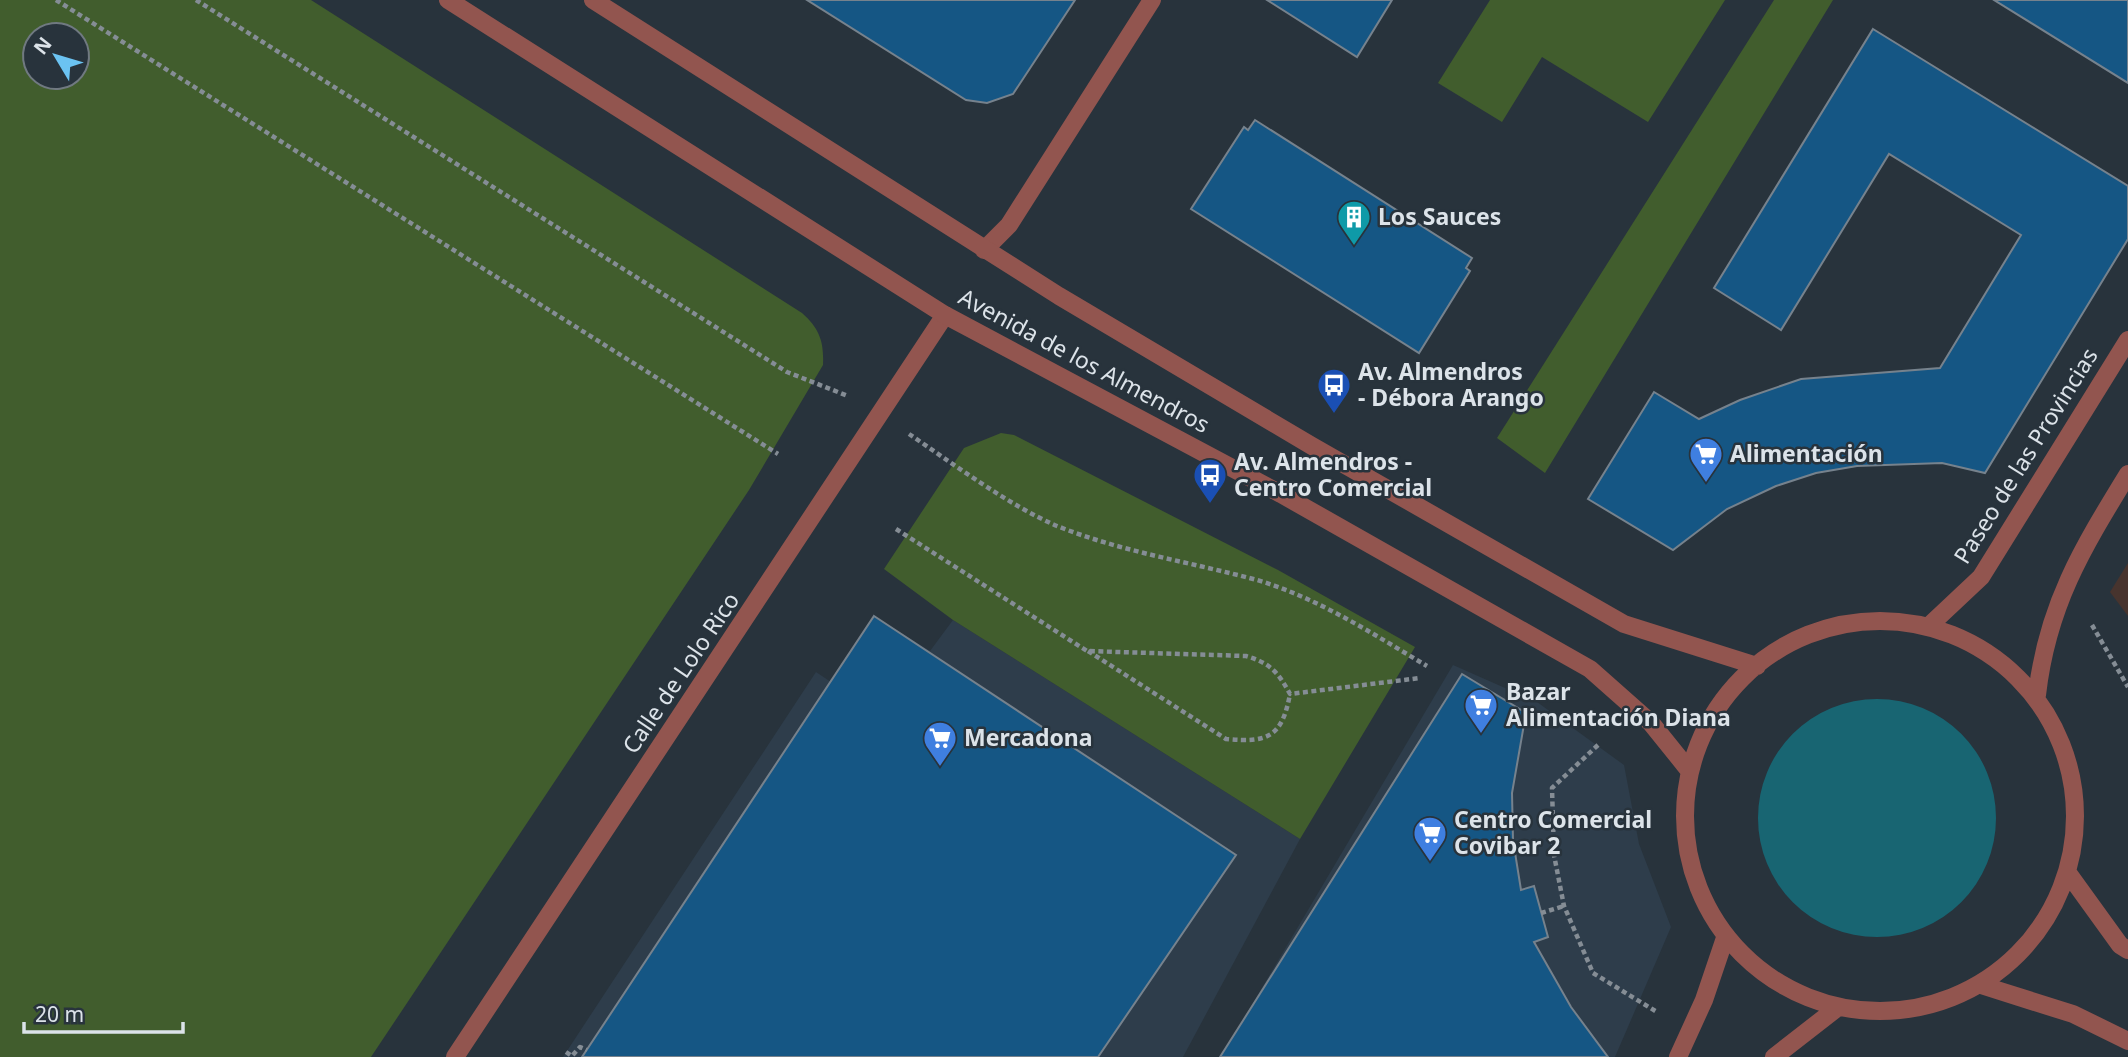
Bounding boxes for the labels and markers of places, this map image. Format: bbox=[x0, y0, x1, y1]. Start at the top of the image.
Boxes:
building icon: Los Sauces bbox=[1335, 198, 1373, 247]
place label: Los Sauces bbox=[1378, 200, 1501, 232]
place label: Av. Almendros - Débora Arango bbox=[1358, 355, 1544, 413]
bus stop icon: Av. Almendros - Débora Arango bbox=[1315, 366, 1353, 415]
supermarket icon: Alimentación bbox=[1687, 435, 1725, 484]
place label: Alimentación bbox=[1730, 437, 1883, 469]
place label: Av. Almendros - Centro Comercial bbox=[1234, 445, 1432, 503]
bus stop icon: Av. Almendros - Centro Comercial bbox=[1191, 456, 1229, 505]
place label: Bazar Alimentación Diana bbox=[1506, 675, 1731, 733]
supermarket icon: Bazar Alimentación Diana bbox=[1462, 686, 1500, 735]
supermarket icon: Mercadona bbox=[921, 719, 959, 768]
place label: Mercadona bbox=[964, 721, 1093, 753]
place label: Centro Comercial Covibar 2 bbox=[1454, 803, 1652, 861]
supermarket icon: Centro Comercial Covibar 2 bbox=[1411, 814, 1449, 863]

